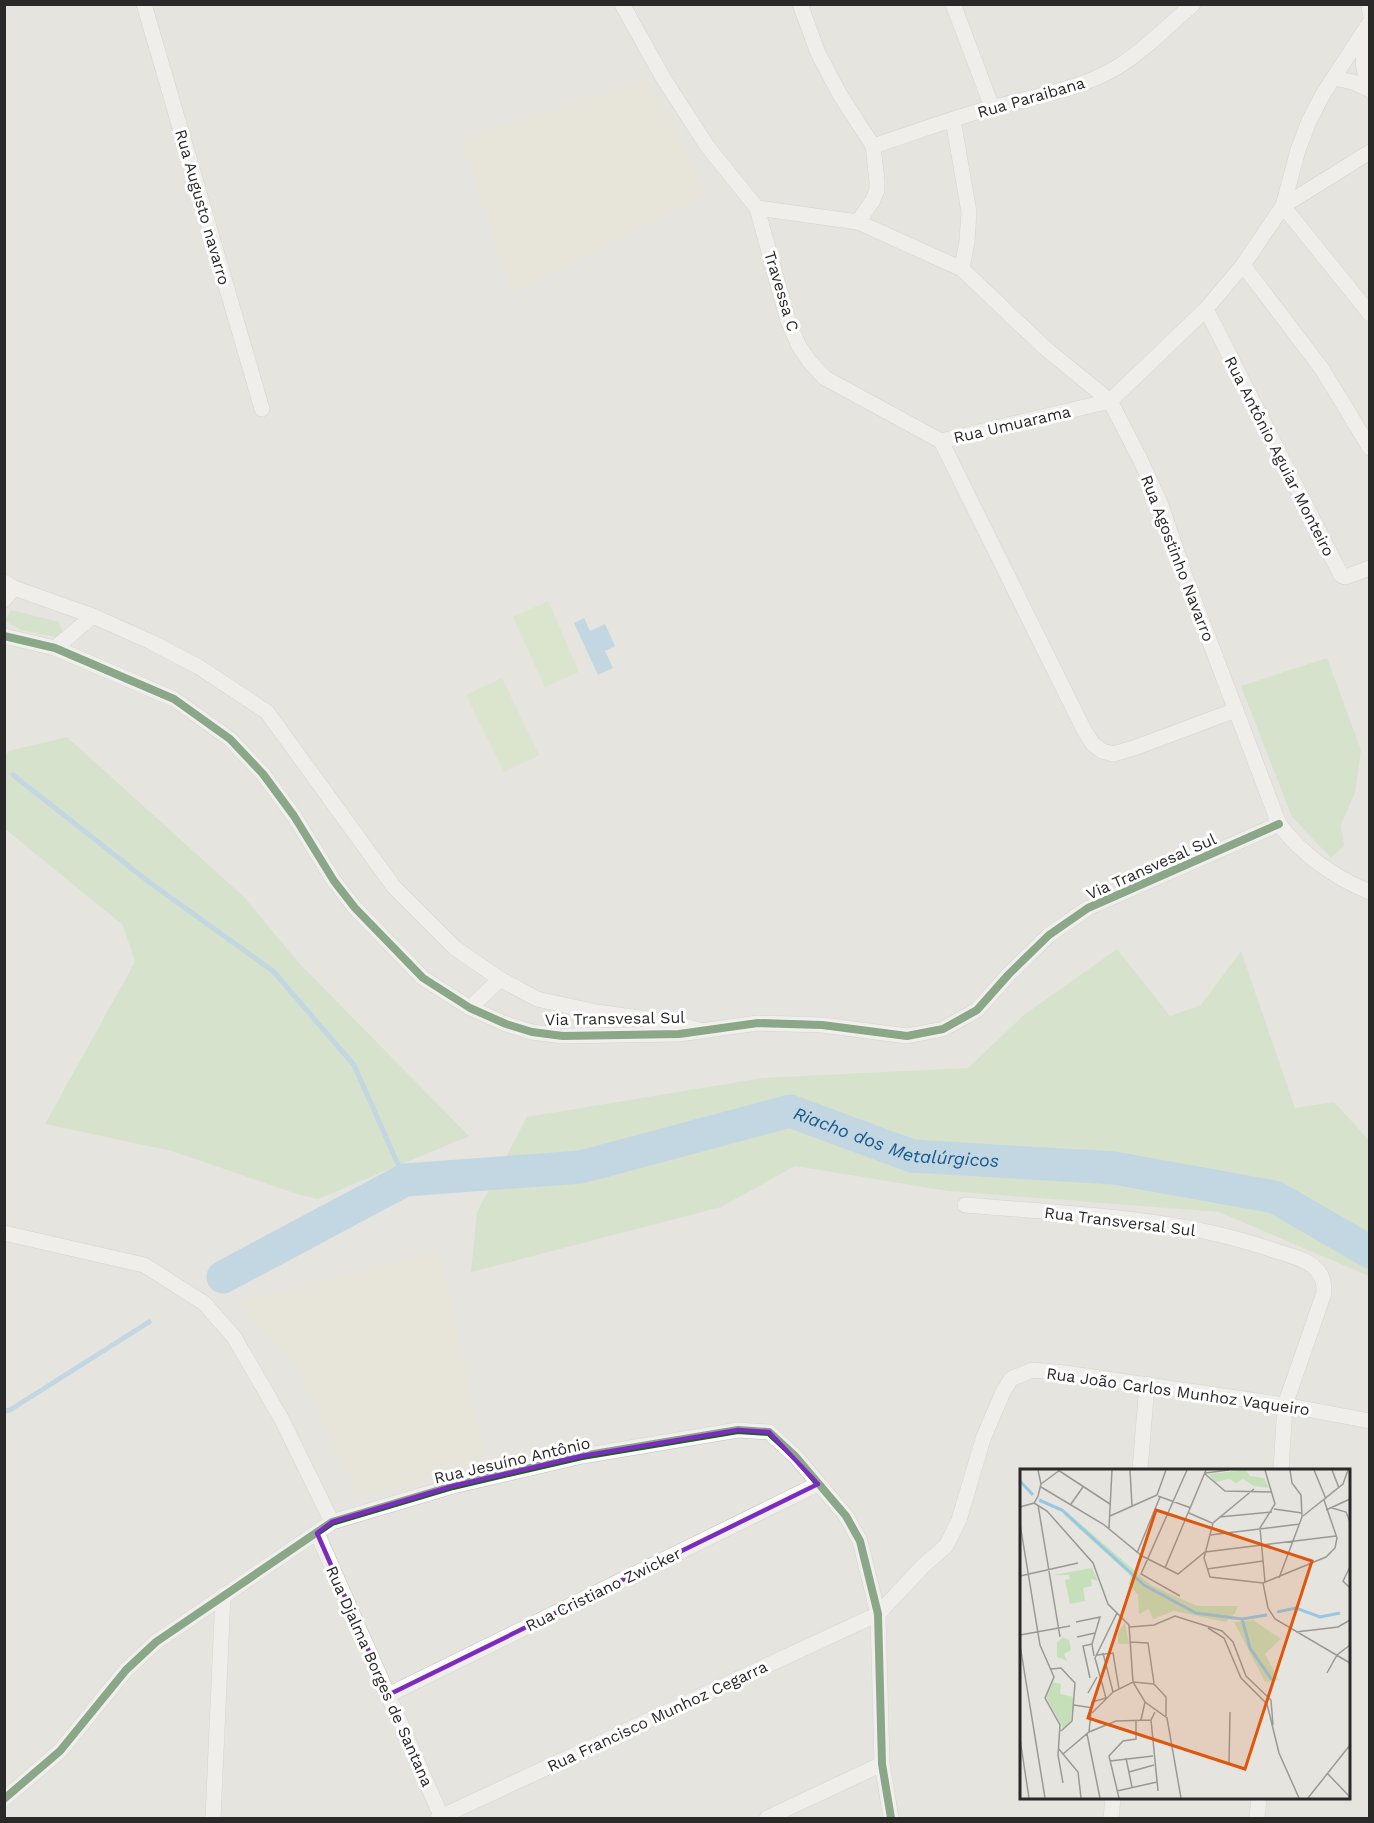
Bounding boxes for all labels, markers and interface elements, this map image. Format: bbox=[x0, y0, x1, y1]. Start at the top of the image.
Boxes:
street label: Rua Paraibana bbox=[975, 73, 1087, 122]
street label: Rua Augusto navarro bbox=[171, 127, 234, 287]
street label: Travessa C bbox=[760, 249, 803, 334]
street label: Rua Antônio Aguiar Monteiro bbox=[1221, 353, 1338, 559]
street label: Rua Umuarama bbox=[952, 402, 1073, 447]
street label: Rua Agostinho Navarro bbox=[1137, 472, 1218, 644]
street label: Via Transvesal Sul bbox=[1083, 829, 1219, 904]
street label: Via Transvesal Sul bbox=[545, 1008, 685, 1029]
water label: Riacho dos Metalúrgicos bbox=[791, 1102, 1000, 1171]
street label: Rua Transversal Sul bbox=[1043, 1203, 1197, 1240]
street label: Rua João Carlos Munhoz Vaqueiro bbox=[1045, 1364, 1311, 1419]
street label: Rua Jesuíno Antônio bbox=[432, 1433, 592, 1488]
inset map bbox=[1020, 1469, 1350, 1799]
street label: Rua Cristiano Zwicker bbox=[522, 1543, 684, 1635]
street label: Rua Djalma Borges de Santana bbox=[322, 1563, 437, 1790]
street label: Rua Francisco Munhoz Cegarra bbox=[544, 1657, 770, 1776]

